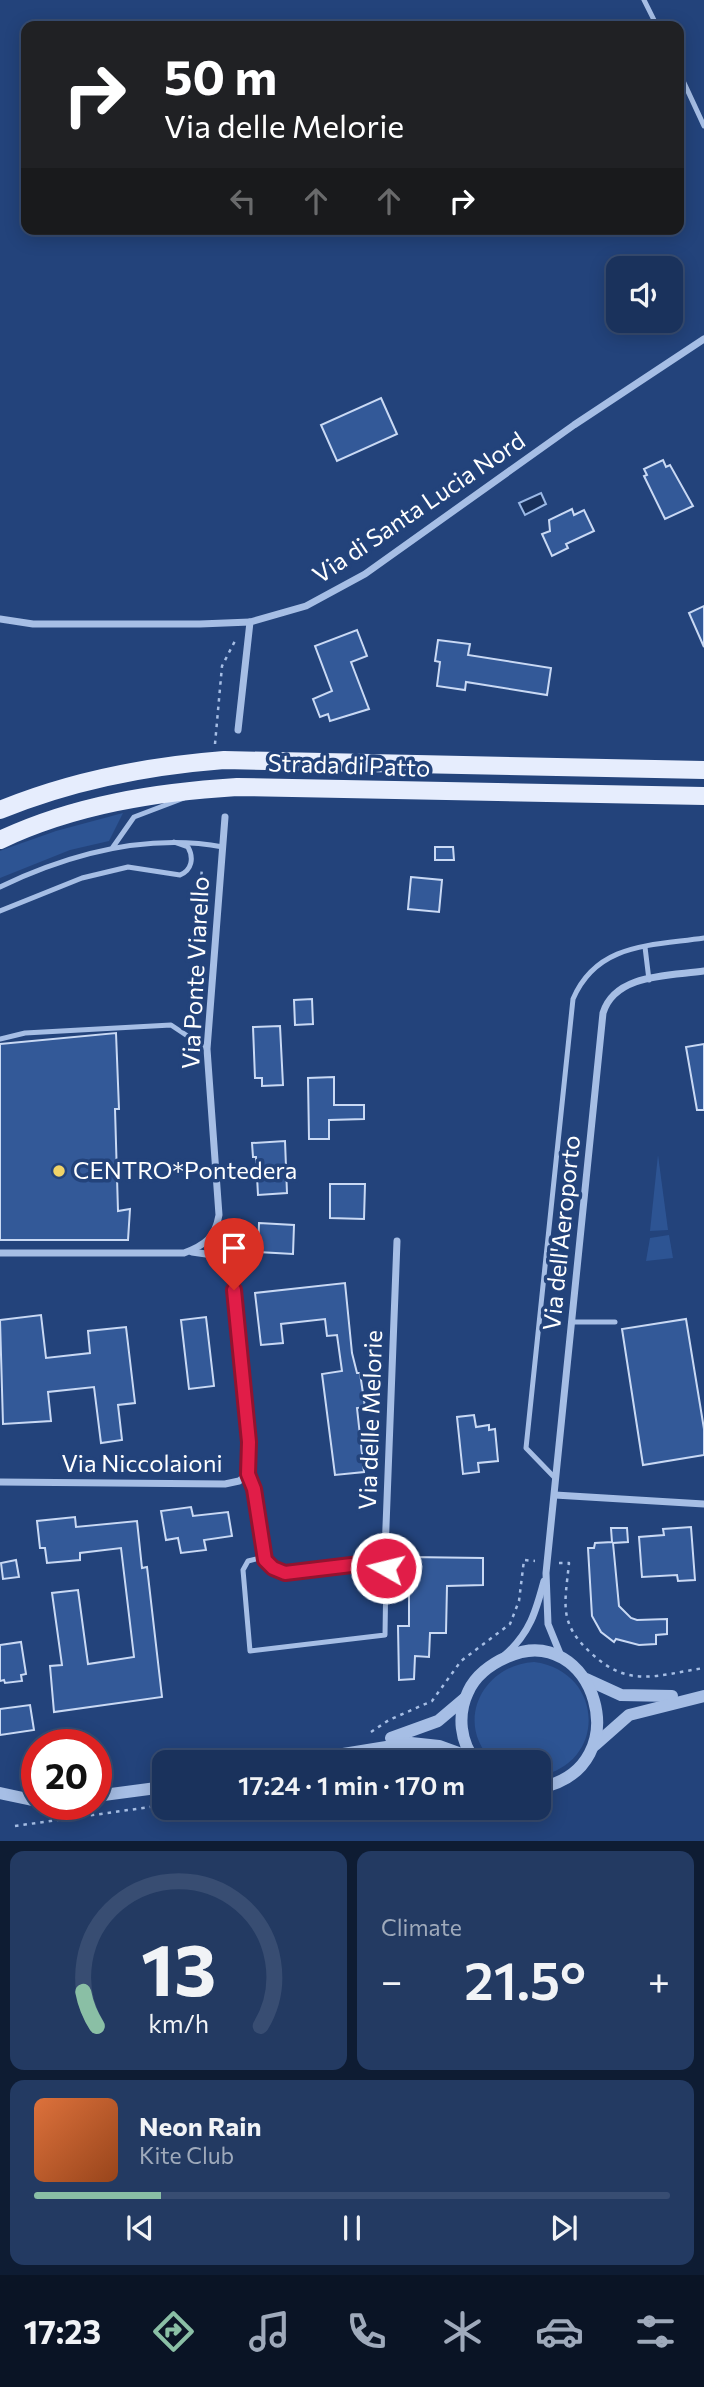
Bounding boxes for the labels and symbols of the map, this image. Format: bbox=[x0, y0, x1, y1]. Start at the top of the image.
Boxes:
street label: Via di Santa Lucia Nord bbox=[307, 425, 530, 589]
street label: Strada di Patto bbox=[267, 747, 431, 782]
street label: Via Ponte Viarello bbox=[175, 876, 214, 1070]
street label: Via dell'Aeroporto bbox=[536, 1134, 585, 1332]
place label: CENTRO*Pontedera bbox=[73, 1155, 297, 1184]
marker: CENTRO*Pontedera bbox=[51, 1163, 67, 1179]
pin bbox=[204, 1218, 264, 1290]
street label: Via delle Melorie bbox=[352, 1329, 387, 1511]
street label: Via Niccolaioni bbox=[61, 1448, 223, 1477]
position arrow bbox=[349, 1531, 423, 1605]
speed limit sign: 20 bbox=[21, 1729, 112, 1820]

